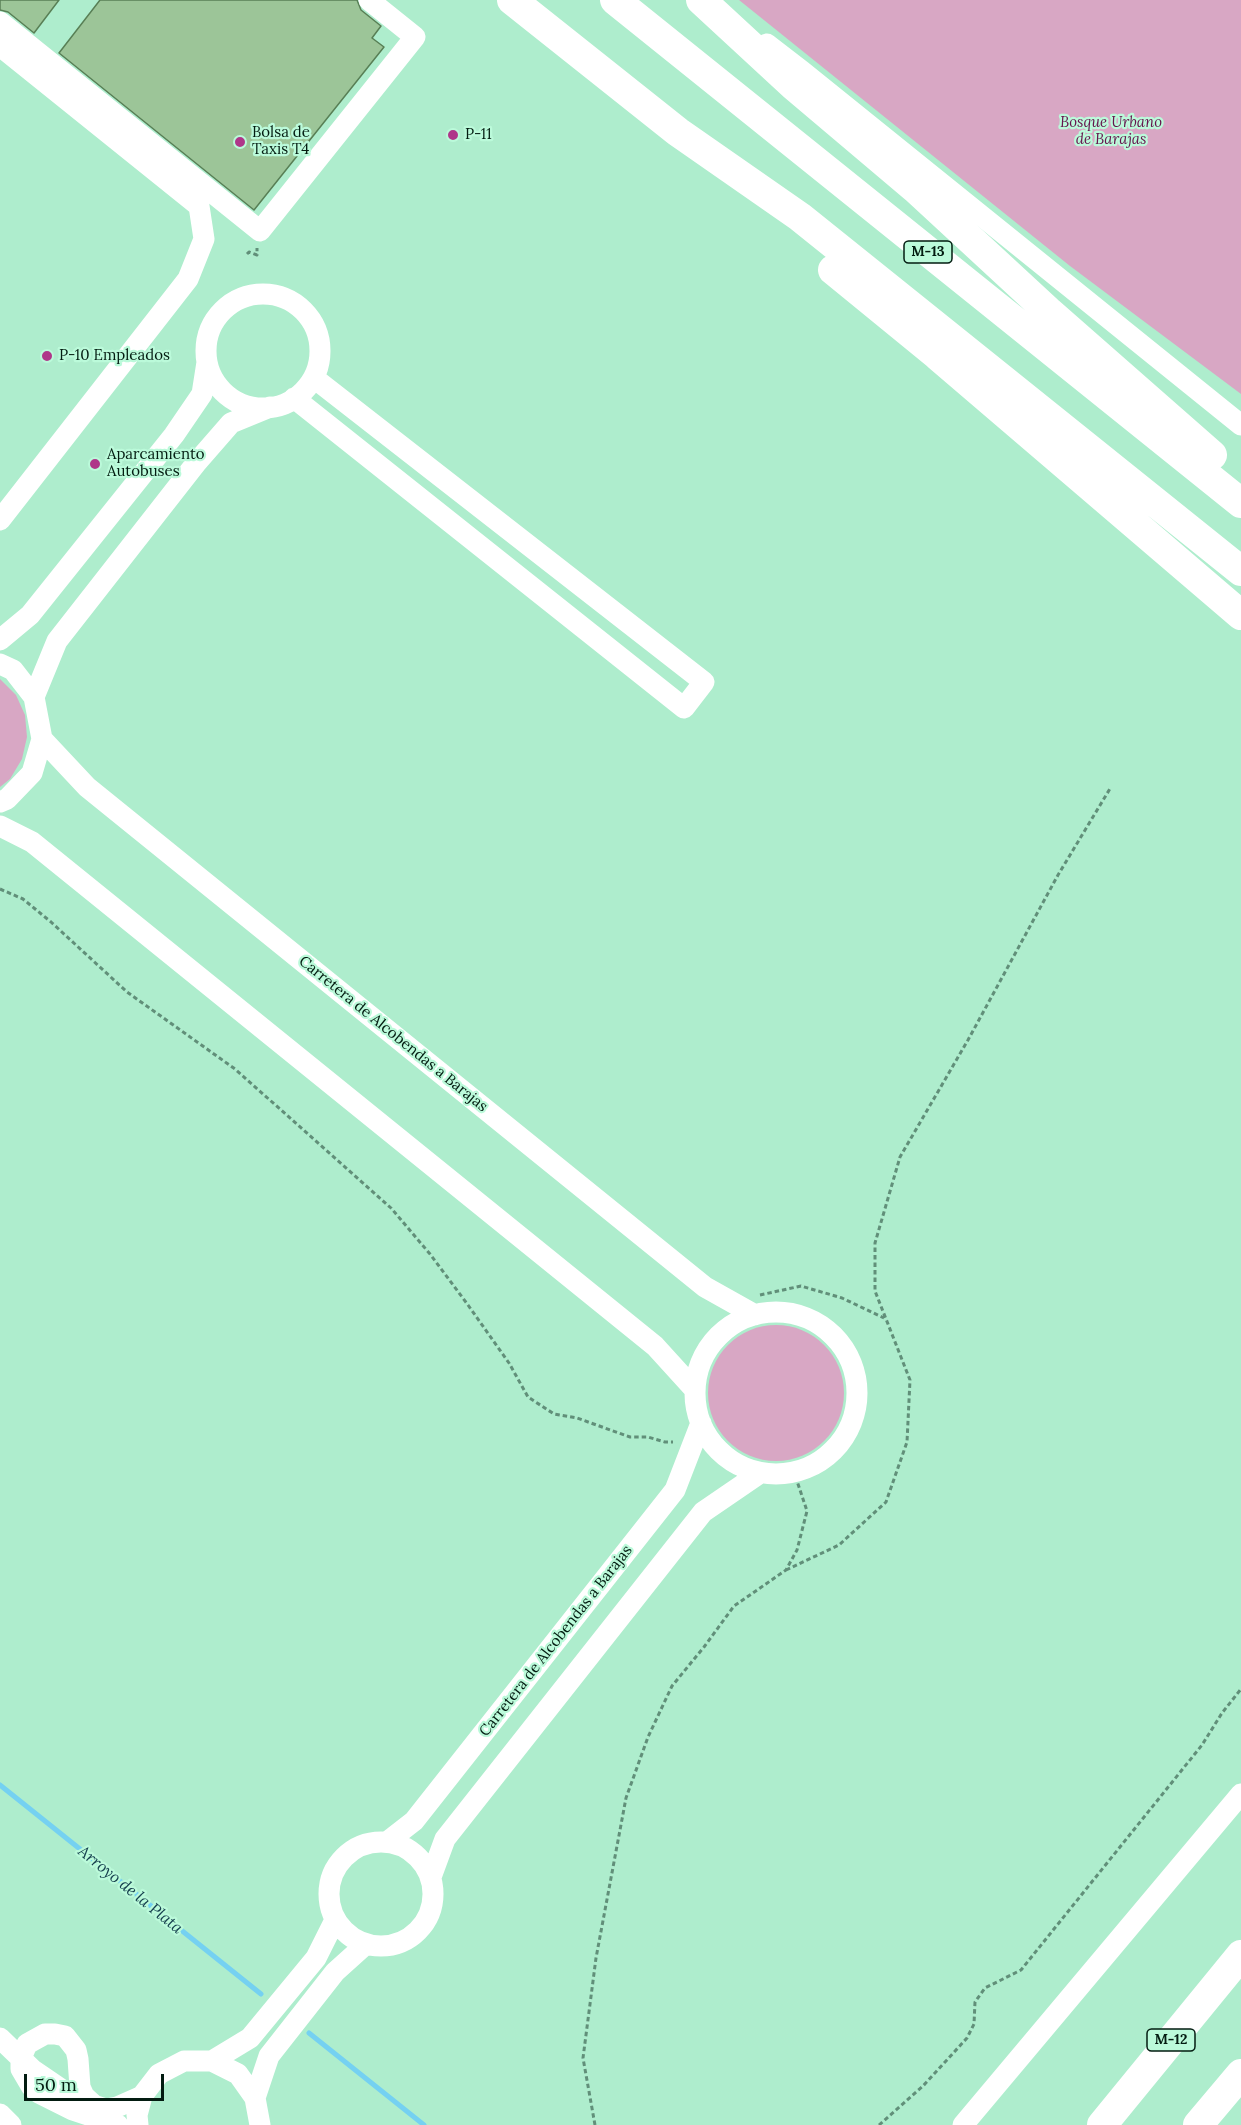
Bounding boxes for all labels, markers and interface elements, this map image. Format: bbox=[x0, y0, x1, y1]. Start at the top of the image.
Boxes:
park label: Bosque Urbano de Barajas bbox=[1060, 114, 1162, 149]
place label: Bolsa de Taxis T4 bbox=[252, 124, 310, 159]
place label: P-11 bbox=[465, 126, 492, 144]
marker: P-11 bbox=[446, 128, 460, 142]
marker: Bolsa de Taxis T4 bbox=[233, 135, 247, 149]
road number: M-13 bbox=[904, 241, 952, 263]
place label: P-10 Empleados bbox=[59, 347, 170, 365]
marker: P-10 Empleados bbox=[40, 349, 54, 363]
place label: Aparcamiento Autobuses bbox=[107, 446, 204, 481]
marker: Aparcamiento Autobuses bbox=[88, 457, 102, 471]
street label: Carretera de Alcobendas a Barajas bbox=[295, 952, 491, 1116]
street label: Carretera de Alcobendas a Barajas bbox=[476, 1542, 636, 1740]
water label: Arroyo de la Plata bbox=[74, 1842, 186, 1938]
road number: M-12 bbox=[1147, 2029, 1195, 2051]
scale bar bbox=[27, 2062, 166, 2100]
text: 50 m bbox=[35, 2073, 77, 2096]

